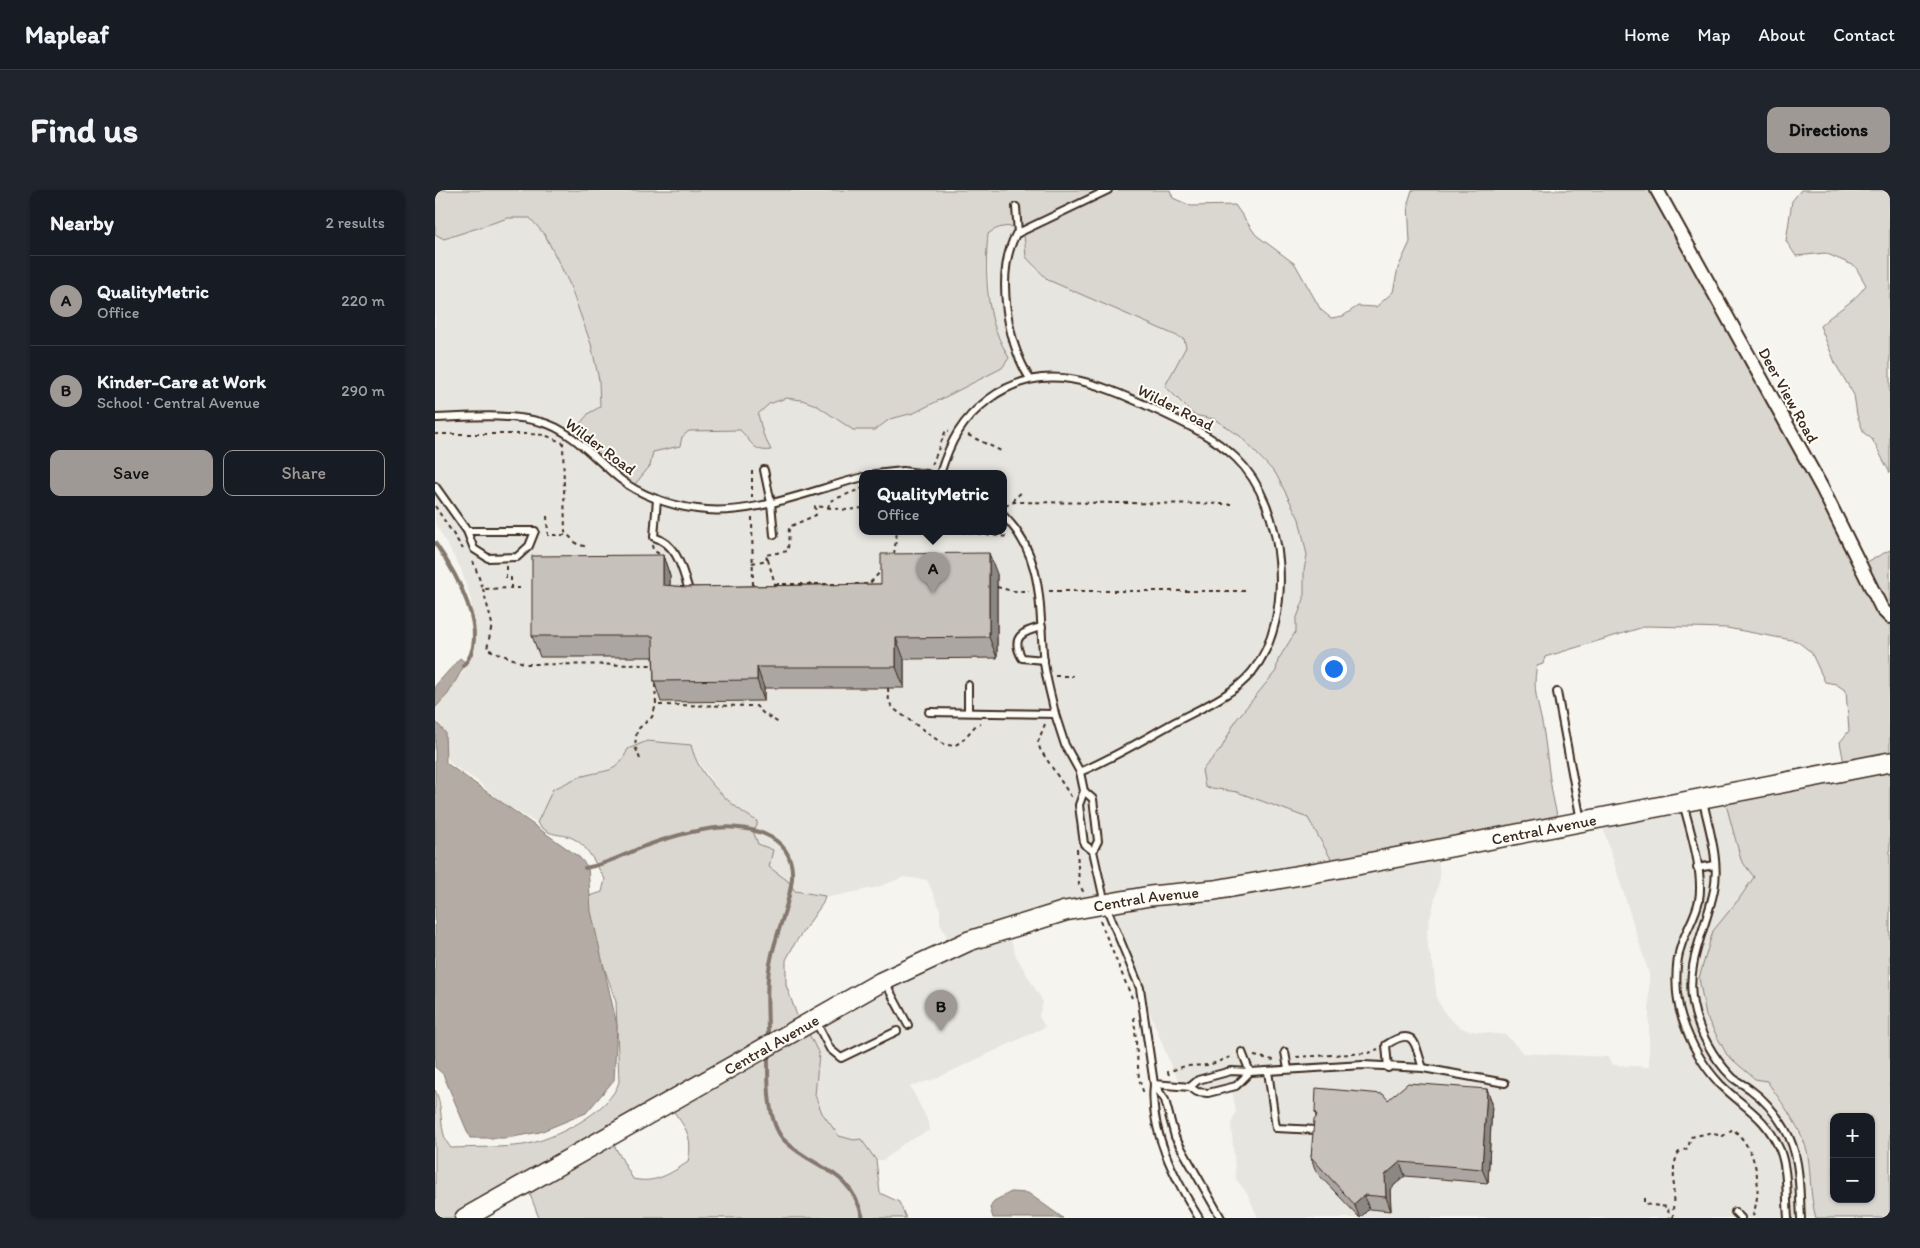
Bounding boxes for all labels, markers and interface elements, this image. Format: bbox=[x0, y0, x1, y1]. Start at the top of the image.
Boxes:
text: Mapleaf bbox=[25, 20, 109, 49]
text: Home bbox=[1624, 24, 1670, 46]
text: Map bbox=[1698, 24, 1731, 46]
text: About bbox=[1759, 24, 1805, 46]
text: Contact bbox=[1833, 24, 1895, 46]
button: Directions bbox=[1767, 107, 1890, 153]
text: Find us bbox=[30, 109, 138, 151]
text: Nearby bbox=[50, 210, 114, 235]
text: 2 results bbox=[325, 213, 385, 232]
text: QualityMetric bbox=[97, 280, 209, 303]
text: A bbox=[61, 291, 71, 310]
text: 220 m bbox=[341, 291, 385, 310]
text: Office bbox=[97, 303, 139, 322]
street label: Deer View Road bbox=[1754, 344, 1823, 447]
text: Kinder-Care at Work bbox=[97, 370, 266, 393]
street label: Wilder Road bbox=[1134, 380, 1217, 435]
text: B bbox=[61, 381, 71, 400]
text: 290 m bbox=[341, 381, 385, 400]
text: School · Central Avenue bbox=[97, 393, 260, 412]
street label: Wilder Road bbox=[562, 414, 640, 479]
button: Save bbox=[50, 450, 213, 496]
button: Share bbox=[223, 450, 385, 496]
popup bbox=[859, 470, 1007, 535]
text: QualityMetric bbox=[877, 482, 989, 505]
text: Office bbox=[877, 505, 919, 524]
pin: A bbox=[917, 552, 949, 593]
your location bbox=[1321, 656, 1347, 682]
street label: Central Avenue bbox=[1490, 810, 1598, 849]
street label: Central Avenue bbox=[1092, 883, 1200, 916]
pin: B bbox=[925, 990, 957, 1031]
street label: Central Avenue bbox=[721, 1010, 822, 1079]
map controls bbox=[1830, 1113, 1875, 1203]
button: + bbox=[1830, 1113, 1875, 1158]
button: − bbox=[1830, 1158, 1875, 1203]

